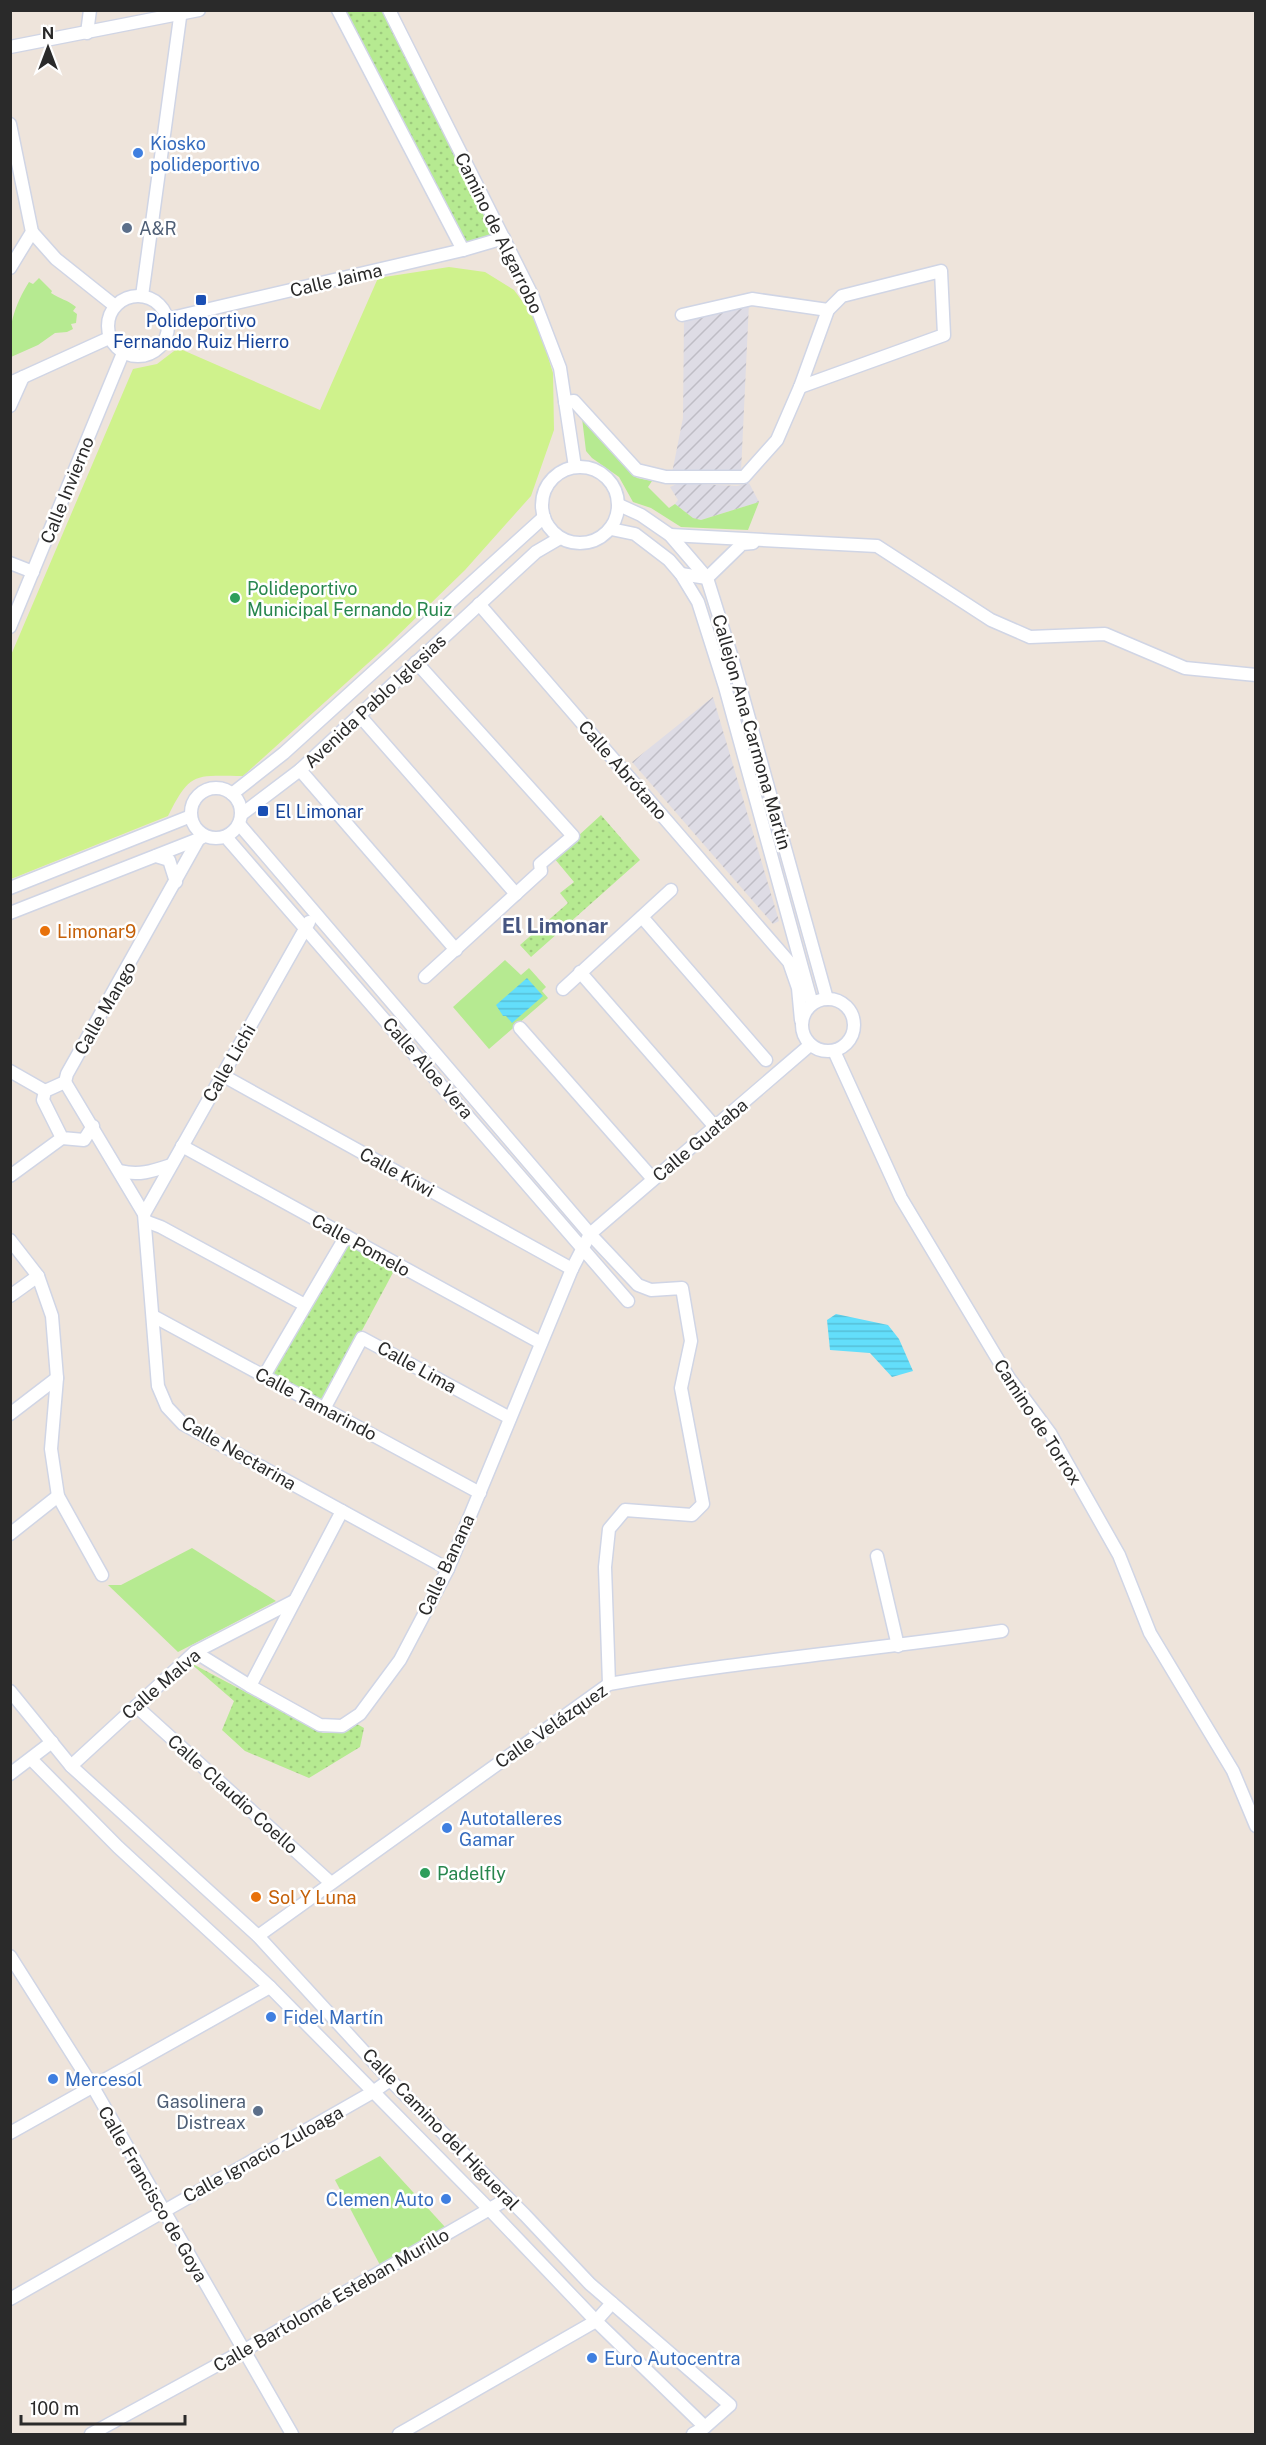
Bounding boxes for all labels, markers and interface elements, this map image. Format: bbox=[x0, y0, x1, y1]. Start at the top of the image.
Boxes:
north arrow bbox=[18, 18, 78, 78]
text: N bbox=[42, 24, 54, 43]
place label: Kiosko polideportivo bbox=[150, 133, 260, 175]
marker: Kiosko polideportivo bbox=[131, 146, 145, 160]
street label: Camino de Algarrobo bbox=[451, 149, 547, 317]
place label: A&R bbox=[139, 218, 177, 239]
marker: A&R bbox=[120, 221, 134, 235]
street label: Calle Jaima bbox=[288, 259, 384, 301]
marker: Polideportivo Fernando Ruiz Hierro bbox=[194, 293, 208, 307]
place label: Polideportivo Fernando Ruiz Hierro bbox=[113, 310, 289, 352]
street label: Calle Invierno bbox=[36, 433, 98, 547]
place label: Polideportivo Municipal Fernando Ruiz bbox=[247, 578, 452, 620]
marker: Polideportivo Municipal Fernando Ruiz bbox=[228, 591, 242, 605]
street label: Callejon Ana Carmona Martin bbox=[708, 612, 796, 852]
street label: Avenida Pablo Iglesias bbox=[300, 630, 450, 772]
street label: Calle Abrótano bbox=[574, 716, 672, 824]
place label: El Limonar bbox=[275, 801, 364, 822]
marker: El Limonar bbox=[256, 804, 270, 818]
district label: El Limonar bbox=[502, 913, 609, 938]
place label: Limonar9 bbox=[57, 921, 136, 942]
marker: Limonar9 bbox=[38, 924, 52, 938]
street label: Calle Mango bbox=[70, 958, 140, 1058]
street label: Calle Aloe Vera bbox=[378, 1013, 478, 1123]
street label: Calle Lichi bbox=[198, 1020, 260, 1106]
street label: Calle Guataba bbox=[648, 1094, 752, 1186]
street label: Calle Kiwi bbox=[356, 1143, 438, 1201]
street label: Calle Pomelo bbox=[308, 1209, 414, 1281]
street label: Calle Lima bbox=[374, 1337, 460, 1397]
street label: Camino de Torrox bbox=[990, 1355, 1086, 1489]
street label: Calle Tamarindo bbox=[252, 1363, 380, 1445]
street label: Calle Nectarina bbox=[178, 1412, 300, 1494]
street label: Calle Banana bbox=[413, 1511, 479, 1619]
street label: Calle Malva bbox=[118, 1644, 204, 1724]
street label: Calle Velázquez bbox=[491, 1680, 611, 1772]
street label: Calle Claudio Coello bbox=[164, 1730, 302, 1858]
place label: Autotalleres Gamar bbox=[459, 1808, 562, 1850]
marker: Autotalleres Gamar bbox=[440, 1821, 454, 1835]
place label: Padelfly bbox=[437, 1863, 506, 1884]
marker: Padelfly bbox=[418, 1866, 432, 1880]
place label: Sol Y Luna bbox=[268, 1887, 356, 1908]
marker: Sol Y Luna bbox=[249, 1890, 263, 1904]
place label: Fidel Martín bbox=[283, 2007, 383, 2028]
marker: Fidel Martín bbox=[264, 2010, 278, 2024]
street label: Calle Camino del Higueral bbox=[358, 2044, 524, 2214]
place label: Mercesol bbox=[65, 2069, 143, 2090]
marker: Mercesol bbox=[46, 2072, 60, 2086]
place label: Gasolinera Distreax bbox=[156, 2091, 246, 2133]
street label: Calle Ignacio Zuloaga bbox=[179, 2101, 347, 2207]
street label: Calle Francisco de Goya bbox=[94, 2102, 212, 2286]
marker: Gasolinera Distreax bbox=[251, 2104, 265, 2118]
place label: Clemen Auto bbox=[326, 2189, 434, 2210]
marker: Clemen Auto bbox=[439, 2192, 453, 2206]
street label: Calle Bartolomé Esteban Murillo bbox=[209, 2224, 453, 2376]
place label: Euro Autocentra bbox=[604, 2348, 741, 2369]
marker: Euro Autocentra bbox=[585, 2351, 599, 2365]
scale bar bbox=[21, 2388, 184, 2426]
text: 100 m bbox=[30, 2398, 79, 2419]

